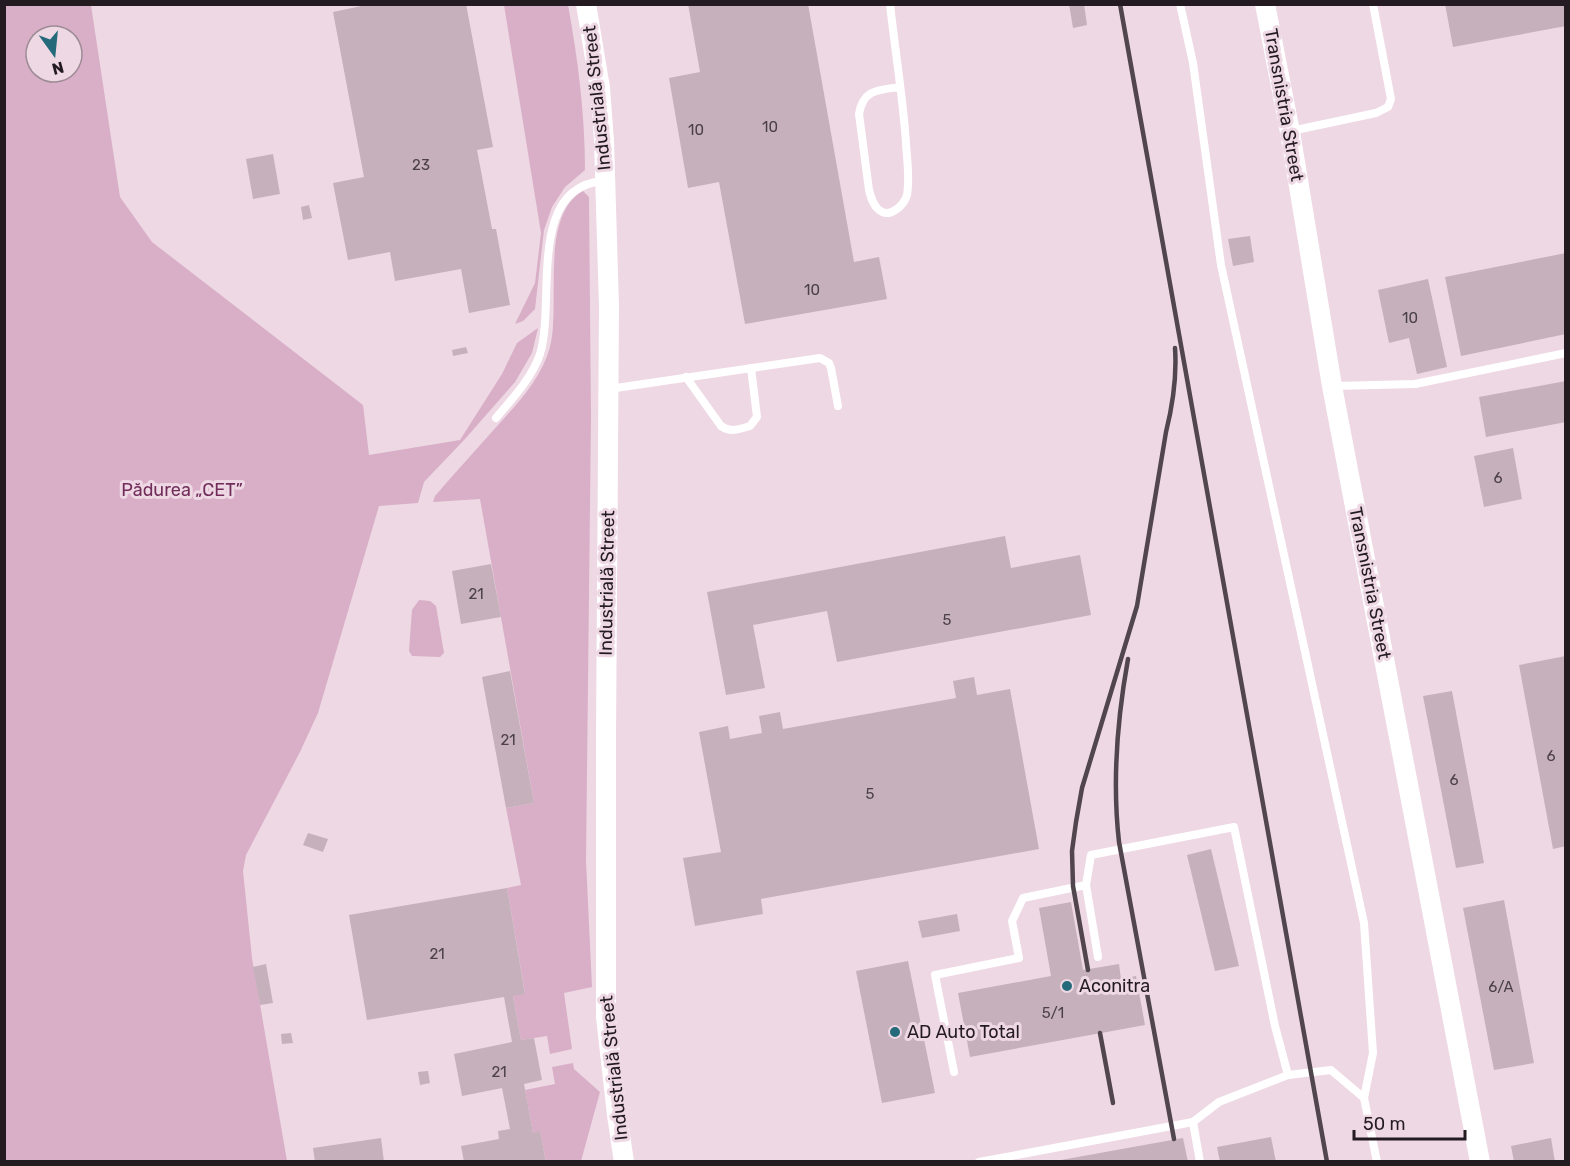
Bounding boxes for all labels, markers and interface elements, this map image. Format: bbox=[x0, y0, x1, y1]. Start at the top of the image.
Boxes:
north arrow bbox=[24, 24, 84, 84]
street label: Industrială Street bbox=[578, 25, 616, 171]
street label: Transnistria Street bbox=[1260, 27, 1308, 183]
text: N bbox=[50, 57, 66, 79]
house number: 10 bbox=[762, 118, 778, 136]
house number: 10 bbox=[688, 121, 704, 139]
house number: 23 bbox=[412, 156, 430, 174]
house number: 10 bbox=[804, 281, 820, 299]
house number: 10 bbox=[1402, 309, 1418, 327]
house number: 6 bbox=[1493, 469, 1503, 487]
park label: Pădurea „CET” bbox=[121, 479, 243, 501]
street label: Transnistria Street bbox=[1344, 505, 1396, 661]
street label: Industrială Street bbox=[595, 510, 619, 656]
house number: 21 bbox=[468, 585, 484, 603]
house number: 5 bbox=[943, 611, 952, 629]
house number: 21 bbox=[500, 731, 516, 749]
house number: 6 bbox=[1546, 747, 1556, 765]
house number: 6 bbox=[1449, 771, 1459, 789]
house number: 5 bbox=[866, 785, 875, 803]
house number: 21 bbox=[429, 945, 445, 963]
place label: Aconitra bbox=[1079, 975, 1150, 997]
house number: 6/A bbox=[1488, 978, 1514, 996]
marker: Aconitra bbox=[1060, 979, 1074, 993]
street label: Industrială Street bbox=[595, 995, 633, 1141]
house number: 5/1 bbox=[1042, 1004, 1064, 1022]
place label: AD Auto Total bbox=[907, 1021, 1020, 1043]
marker: AD Auto Total bbox=[888, 1025, 902, 1039]
house number: 21 bbox=[491, 1063, 507, 1081]
scale bar bbox=[1354, 1103, 1465, 1141]
text: 50 m bbox=[1363, 1113, 1406, 1135]

